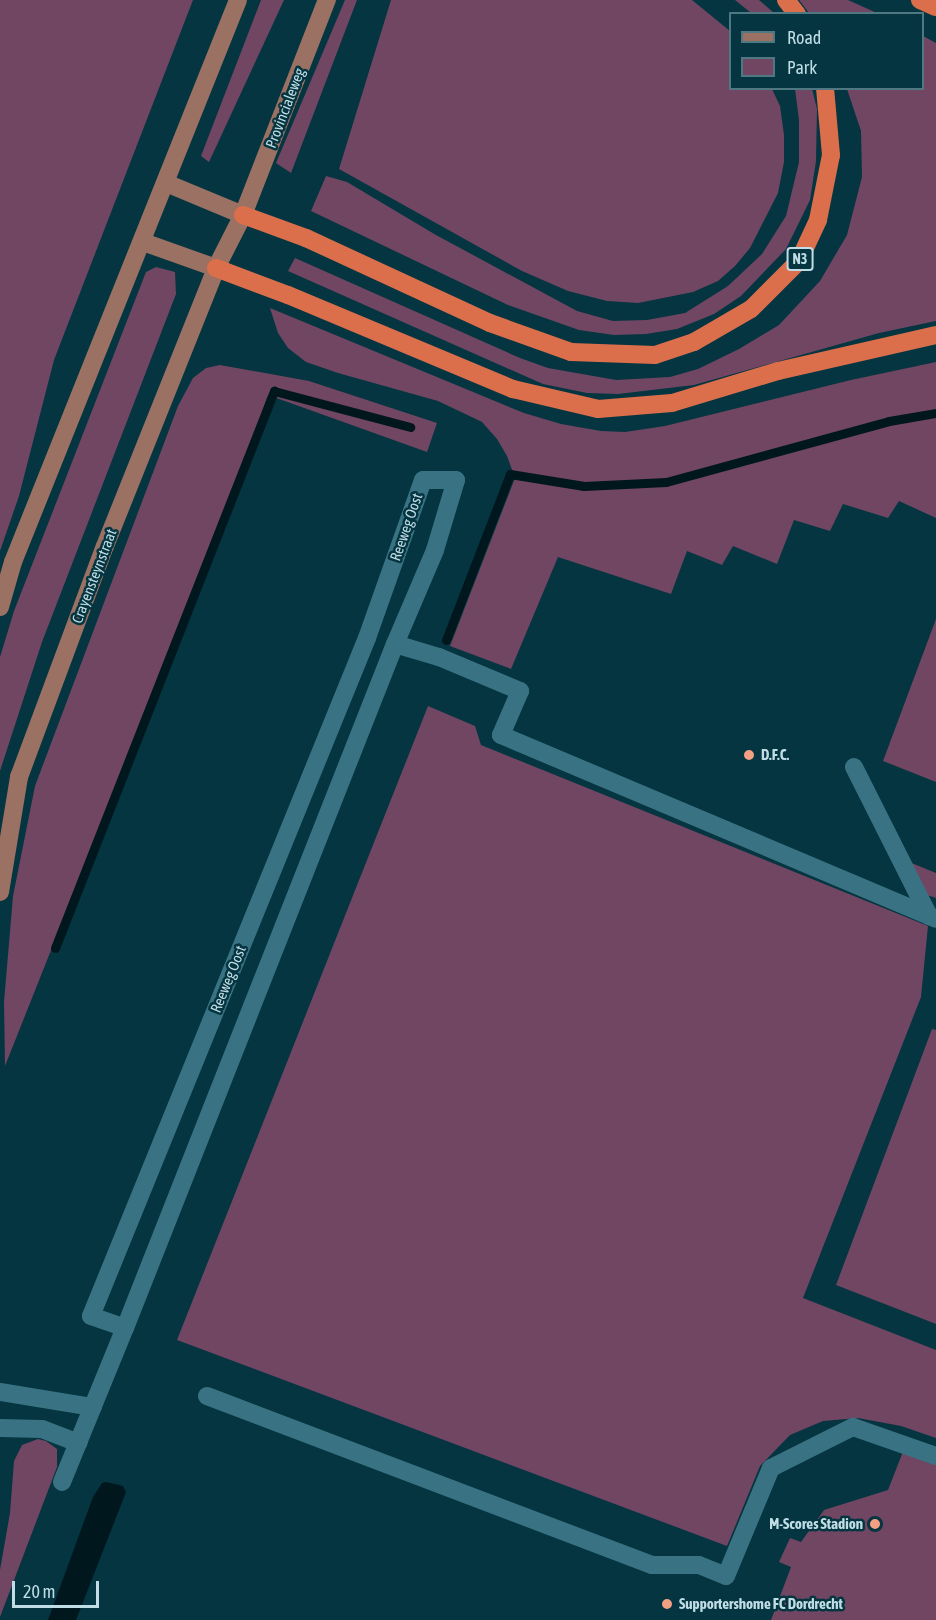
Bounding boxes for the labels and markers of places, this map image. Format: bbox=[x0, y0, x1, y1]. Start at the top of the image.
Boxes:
place label: D.F.C. bbox=[761, 746, 789, 764]
marker: D.F.C. bbox=[742, 748, 756, 762]
place label: M-Scores Stadion bbox=[769, 1515, 863, 1533]
marker: M-Scores Stadion bbox=[868, 1517, 882, 1531]
place label: Supportershome FC Dordrecht bbox=[679, 1595, 843, 1613]
marker: Supportershome FC Dordrecht bbox=[660, 1597, 674, 1611]

